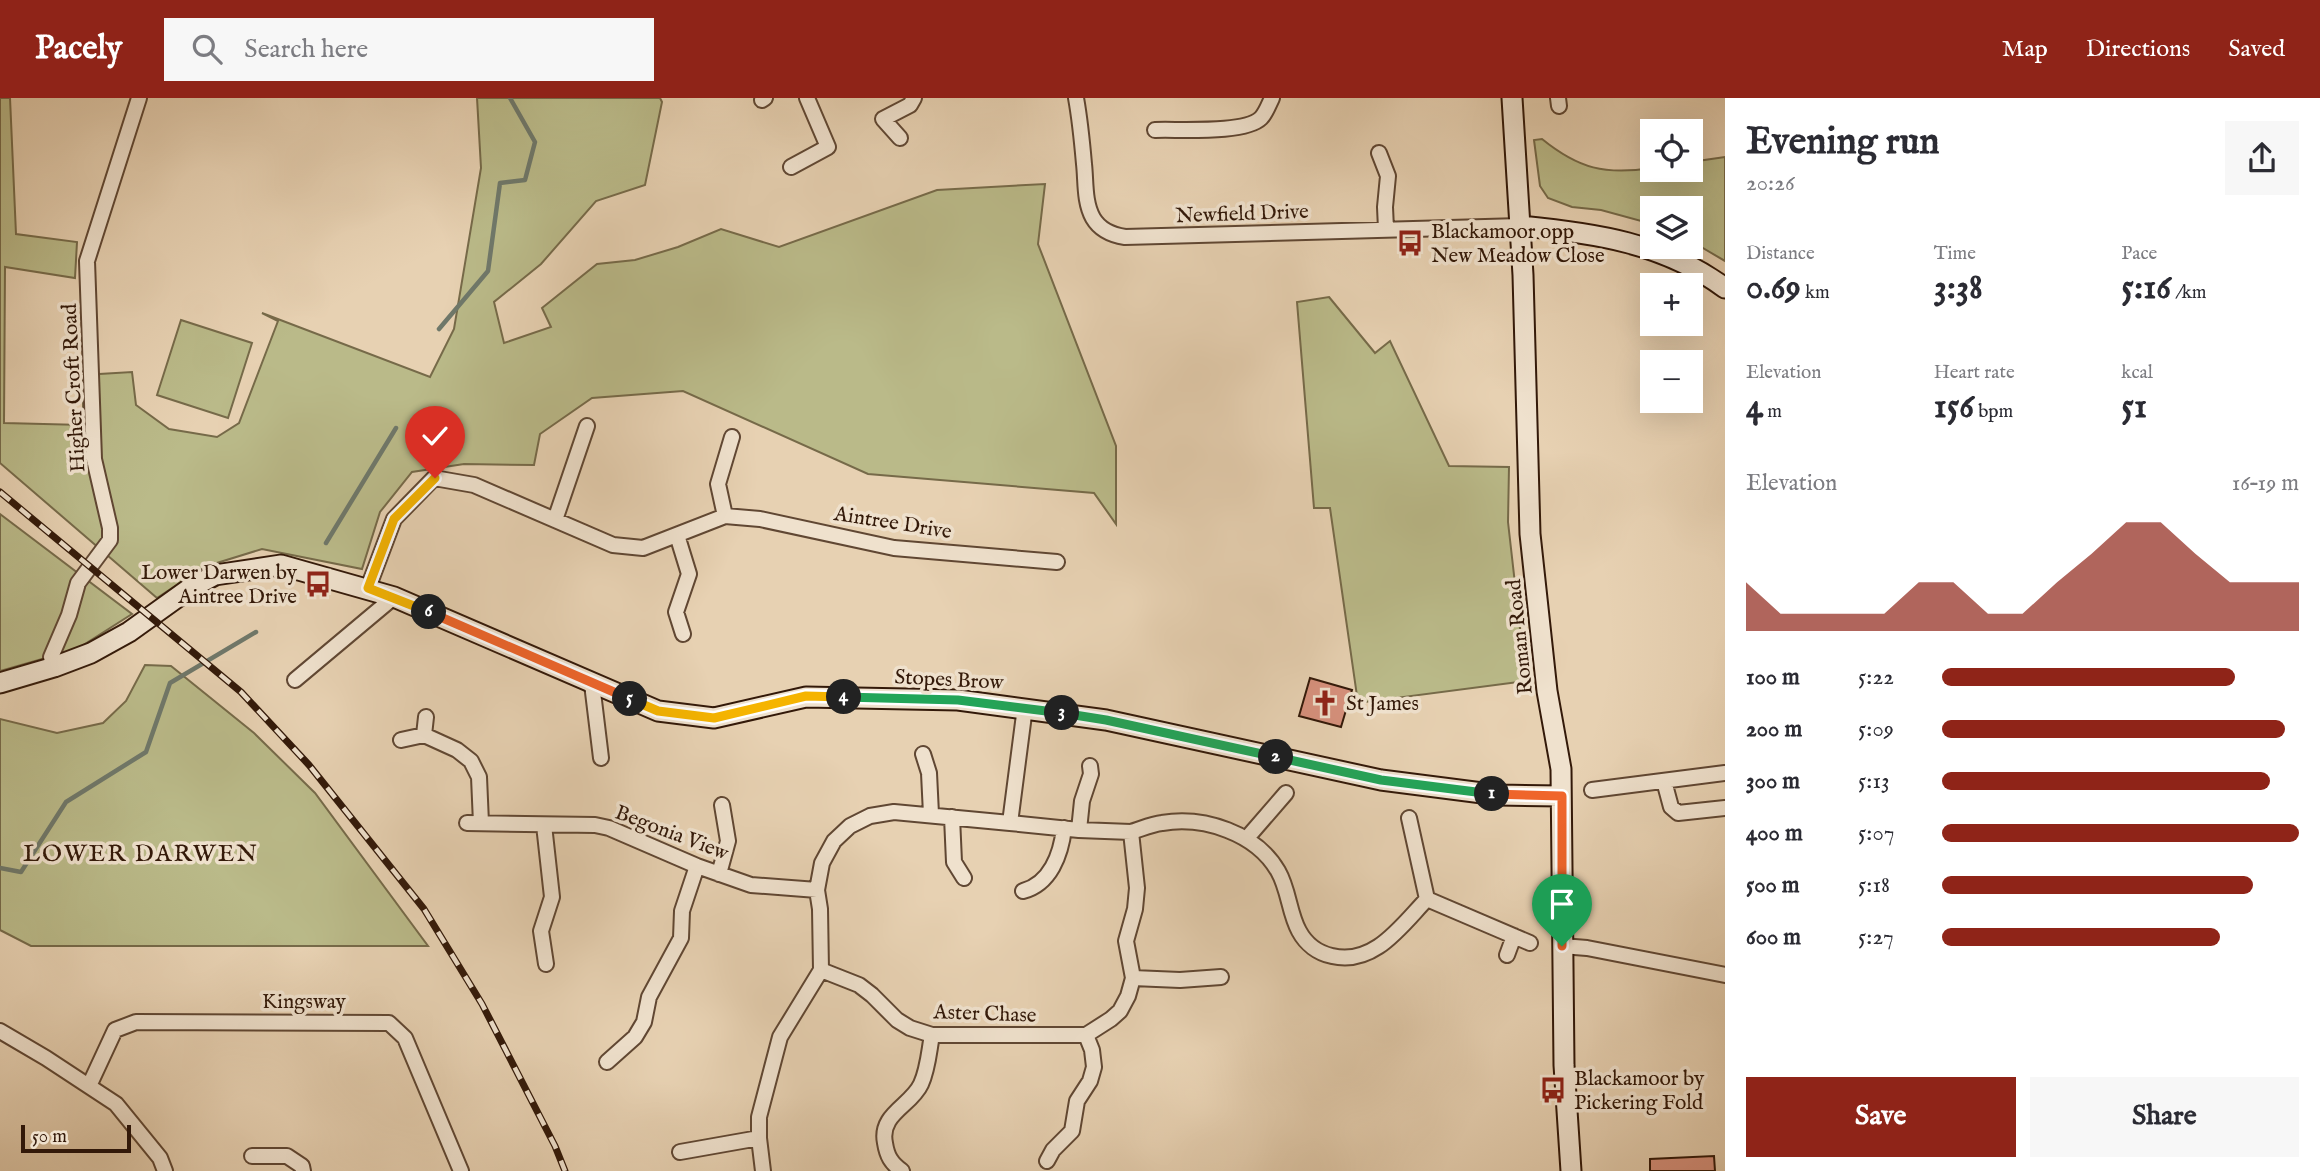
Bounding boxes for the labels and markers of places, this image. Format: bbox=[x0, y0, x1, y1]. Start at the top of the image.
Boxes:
place label: Blackamoor opp New Meadow Close bbox=[1431, 219, 1605, 270]
bus stop icon: Blackamoor opp New Meadow Close bbox=[1395, 228, 1425, 258]
pin bbox=[405, 406, 465, 478]
place label: Lower Darwen by Aintree Drive bbox=[141, 560, 298, 611]
bus stop icon: Lower Darwen by Aintree Drive bbox=[303, 569, 333, 599]
pin: 6 bbox=[412, 594, 446, 630]
pin: 4 bbox=[826, 680, 862, 714]
pin: 5 bbox=[612, 682, 648, 716]
church icon: St James bbox=[1310, 688, 1340, 718]
place label: St James bbox=[1346, 691, 1419, 718]
pin: 3 bbox=[1044, 696, 1080, 730]
pin: 2 bbox=[1258, 740, 1294, 774]
pin: 1 bbox=[1474, 776, 1510, 812]
pin bbox=[1532, 874, 1592, 946]
place label: Blackamoor by Pickering Fold bbox=[1574, 1066, 1705, 1117]
bus stop icon: Blackamoor by Pickering Fold bbox=[1538, 1075, 1568, 1105]

